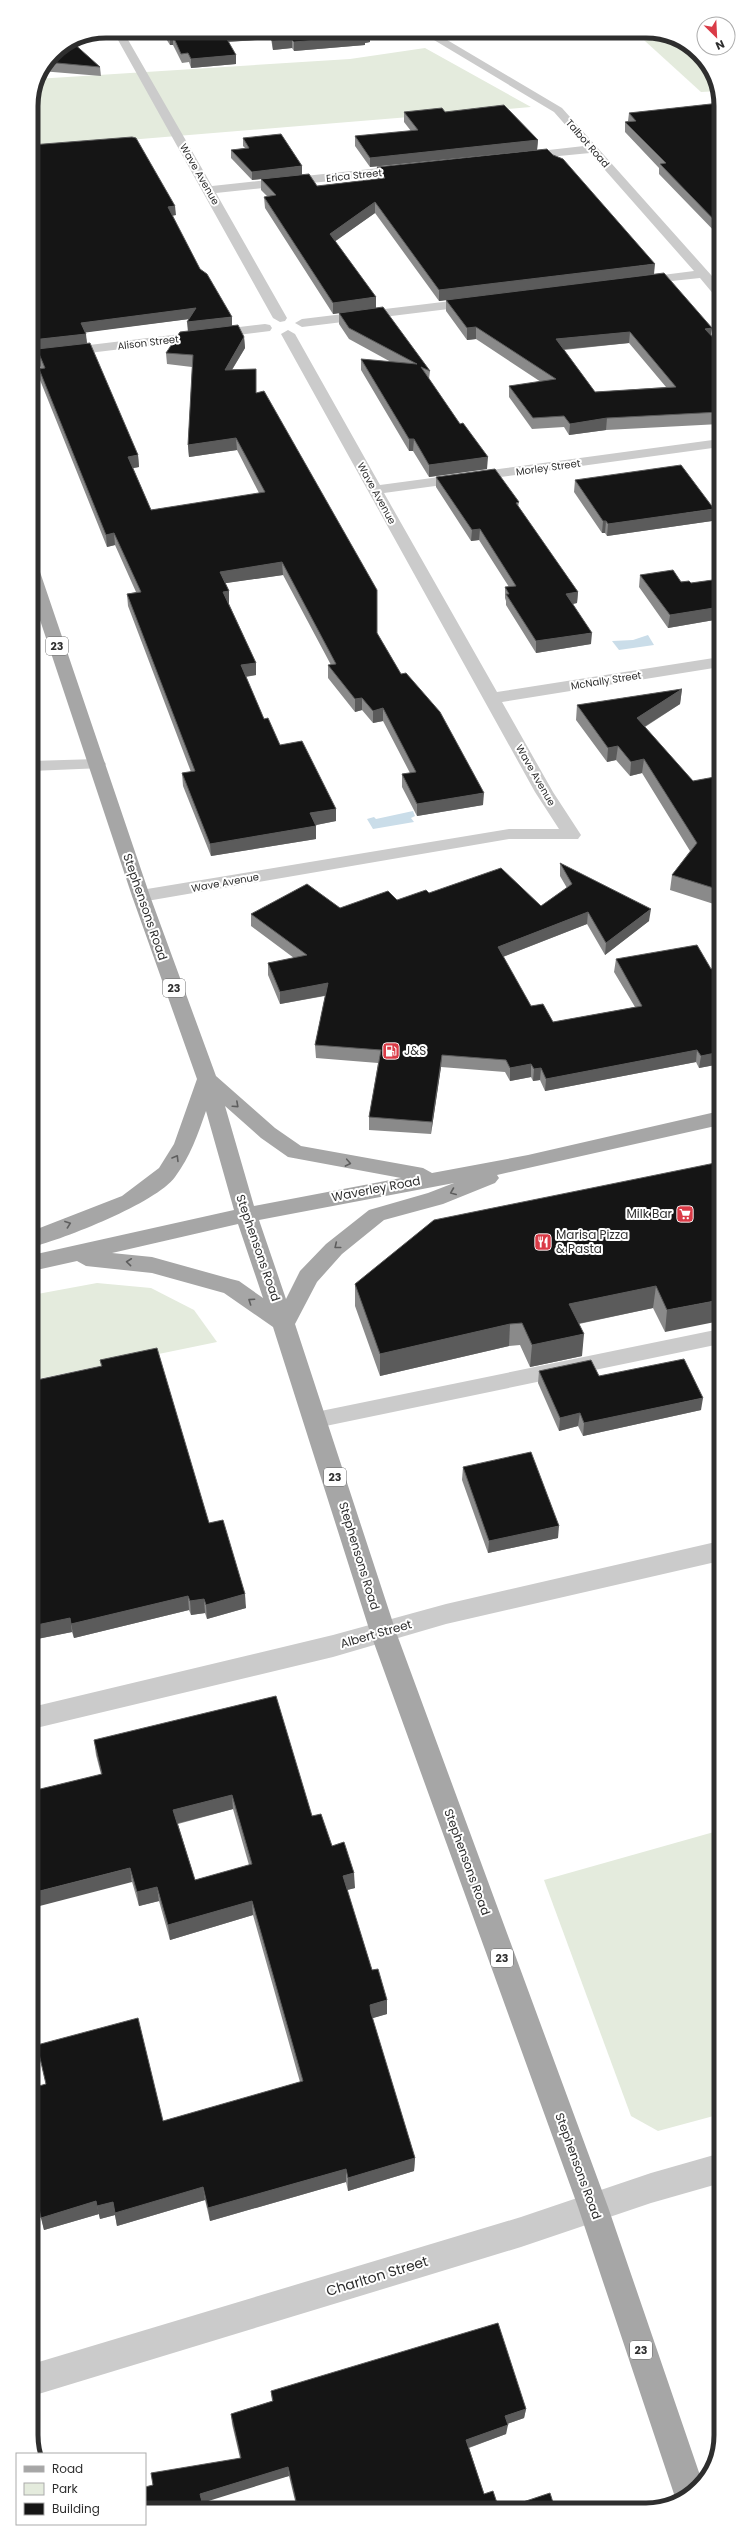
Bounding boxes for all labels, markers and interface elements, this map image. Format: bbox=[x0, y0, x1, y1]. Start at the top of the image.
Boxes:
north arrow bbox=[696, 16, 736, 56]
text: N bbox=[713, 36, 727, 54]
street label: Talbot Road bbox=[562, 116, 613, 171]
street label: Wave Avenue bbox=[176, 141, 223, 208]
street label: Erica Street bbox=[325, 165, 383, 186]
street label: Alison Street bbox=[117, 331, 180, 354]
street label: Morley Street bbox=[515, 455, 582, 479]
street label: Wave Avenue bbox=[353, 460, 400, 527]
road number: 23 bbox=[46, 637, 68, 655]
street label: McNally Street bbox=[570, 667, 643, 693]
street label: Wave Avenue bbox=[512, 742, 559, 809]
street label: Stephensons Road bbox=[119, 851, 172, 963]
street label: Wave Avenue bbox=[190, 869, 260, 896]
road number: 23 bbox=[163, 979, 185, 997]
fuel station icon: J&S bbox=[381, 1041, 401, 1061]
place label: J&S bbox=[404, 1042, 426, 1059]
one-way arrow bbox=[231, 1100, 239, 1107]
one-way arrow bbox=[171, 1155, 178, 1162]
one-way arrow bbox=[345, 1158, 351, 1166]
street label: Waverley Road bbox=[330, 1172, 422, 1205]
one-way arrow bbox=[450, 1187, 458, 1195]
street label: Stephensons Road bbox=[232, 1192, 285, 1304]
supermarket icon: Milk Bar bbox=[675, 1204, 695, 1224]
place label: Milk Bar bbox=[626, 1205, 673, 1222]
one-way arrow bbox=[64, 1221, 71, 1229]
place label: Marisa Pizza & Pasta bbox=[556, 1226, 628, 1257]
restaurant icon: Marisa Pizza & Pasta bbox=[533, 1232, 553, 1252]
one-way arrow bbox=[335, 1241, 342, 1248]
one-way arrow bbox=[126, 1258, 132, 1267]
one-way arrow bbox=[249, 1299, 256, 1306]
road number: 23 bbox=[324, 1468, 346, 1486]
street label: Stephensons Road bbox=[335, 1500, 384, 1612]
street label: Albert Street bbox=[338, 1615, 414, 1652]
street label: Stephensons Road bbox=[440, 1806, 495, 1917]
road number: 23 bbox=[491, 1949, 513, 1967]
street label: Stephensons Road bbox=[551, 2110, 606, 2221]
street label: Charlton Street bbox=[324, 2251, 430, 2301]
road number: 23 bbox=[630, 2341, 652, 2359]
legend bbox=[16, 2453, 146, 2525]
text: Road bbox=[52, 2460, 83, 2477]
text: Park bbox=[52, 2480, 79, 2497]
text: Building bbox=[52, 2500, 100, 2517]

